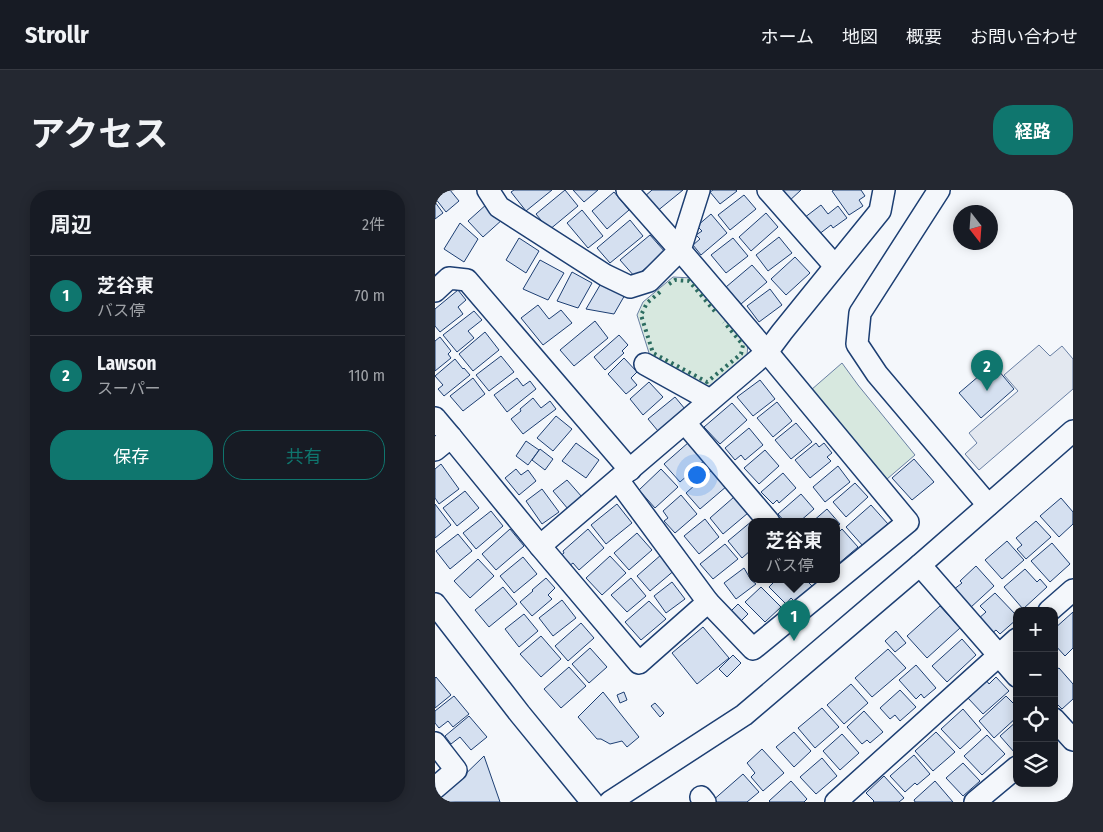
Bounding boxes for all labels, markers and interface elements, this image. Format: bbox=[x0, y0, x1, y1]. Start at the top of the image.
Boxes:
text: Strollr bbox=[25, 21, 89, 49]
text: ホーム bbox=[761, 26, 814, 48]
text: 地図 bbox=[842, 26, 878, 48]
text: 概要 bbox=[906, 26, 942, 48]
text: お問い合わせ bbox=[970, 26, 1078, 48]
button: 経路 bbox=[993, 105, 1073, 155]
text: アクセス bbox=[30, 113, 168, 155]
north arrow bbox=[953, 205, 998, 250]
text: 周辺 bbox=[50, 212, 92, 238]
text: 2件 bbox=[362, 215, 385, 234]
text: 芝谷東 bbox=[97, 274, 154, 297]
text: 1 bbox=[63, 286, 69, 305]
text: 70 m bbox=[354, 286, 385, 305]
text: バス停 bbox=[97, 301, 145, 320]
pin: 2 bbox=[971, 350, 1003, 391]
text: Lawson bbox=[97, 352, 157, 375]
text: 2 bbox=[62, 366, 70, 385]
text: 110 m bbox=[348, 366, 385, 385]
text: スーパー bbox=[97, 379, 161, 398]
button: 保存 bbox=[50, 430, 213, 480]
button: 共有 bbox=[223, 430, 385, 480]
your location bbox=[684, 462, 710, 488]
popup bbox=[748, 518, 840, 583]
text: 芝谷東 bbox=[765, 529, 823, 552]
text: バス停 bbox=[765, 556, 814, 575]
pin: 1 bbox=[778, 600, 810, 641]
map controls bbox=[1013, 607, 1058, 787]
button: + bbox=[1013, 607, 1058, 652]
button: − bbox=[1013, 652, 1058, 697]
button: locate bbox=[1013, 697, 1058, 742]
button: layers bbox=[1013, 742, 1058, 787]

